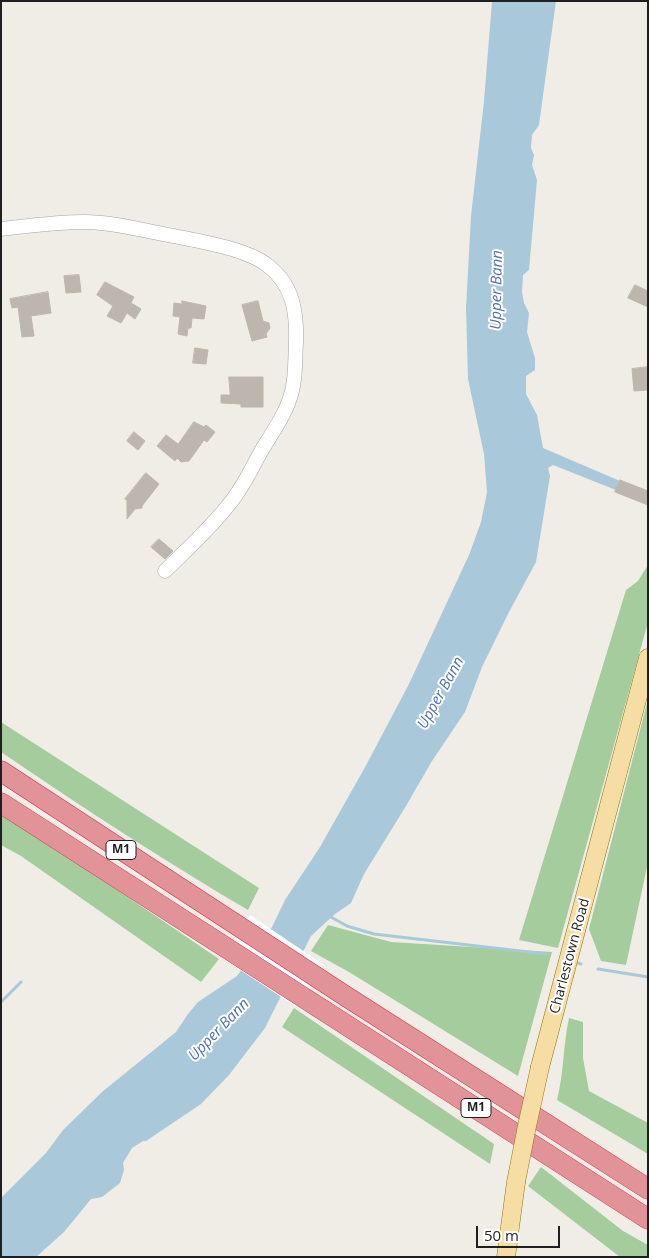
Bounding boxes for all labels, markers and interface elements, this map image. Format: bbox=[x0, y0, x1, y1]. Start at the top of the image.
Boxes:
water label: Upper Bann bbox=[487, 250, 507, 330]
water label: Upper Bann bbox=[414, 654, 468, 732]
road number: M1 bbox=[106, 840, 136, 860]
street label: Charlestown Road bbox=[547, 896, 593, 1016]
water label: Upper Bann bbox=[185, 995, 253, 1065]
road number: M1 bbox=[461, 1098, 491, 1118]
scale bar bbox=[479, 1216, 563, 1248]
text: 50 m bbox=[484, 1225, 519, 1245]

